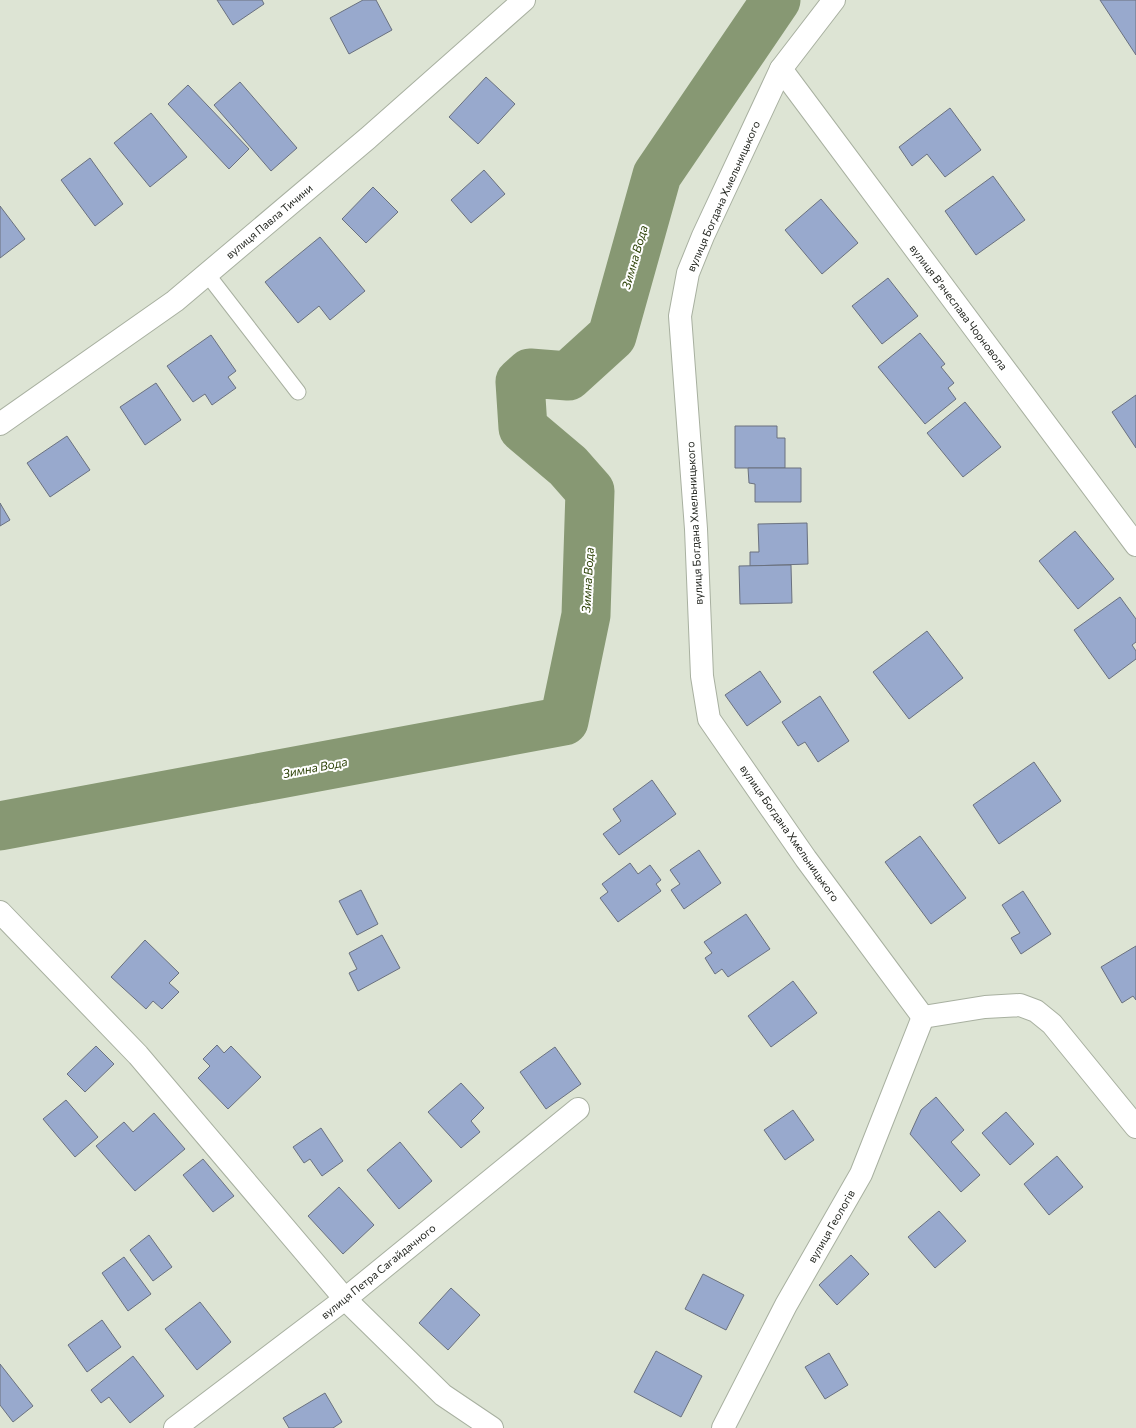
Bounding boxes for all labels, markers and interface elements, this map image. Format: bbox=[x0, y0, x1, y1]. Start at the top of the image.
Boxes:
street label: вулиця Богдана Хмельницького bbox=[684, 118, 762, 273]
street label: вулиця Павла Тичини bbox=[223, 181, 315, 261]
water label: Зимна Вода bbox=[618, 223, 650, 291]
street label: вулиця Вʼячеслава Чорновола bbox=[907, 242, 1011, 372]
street label: вулиця Богдана Хмельницького bbox=[683, 441, 705, 605]
water label: Зимна Вода bbox=[578, 547, 596, 613]
water label: Зимна Вода bbox=[281, 754, 349, 780]
street label: вулиця Богдана Хмельницького bbox=[738, 762, 842, 904]
street label: вулиця Геологів bbox=[805, 1187, 857, 1265]
street label: вулиця Петра Сагайдачного bbox=[318, 1220, 438, 1321]

